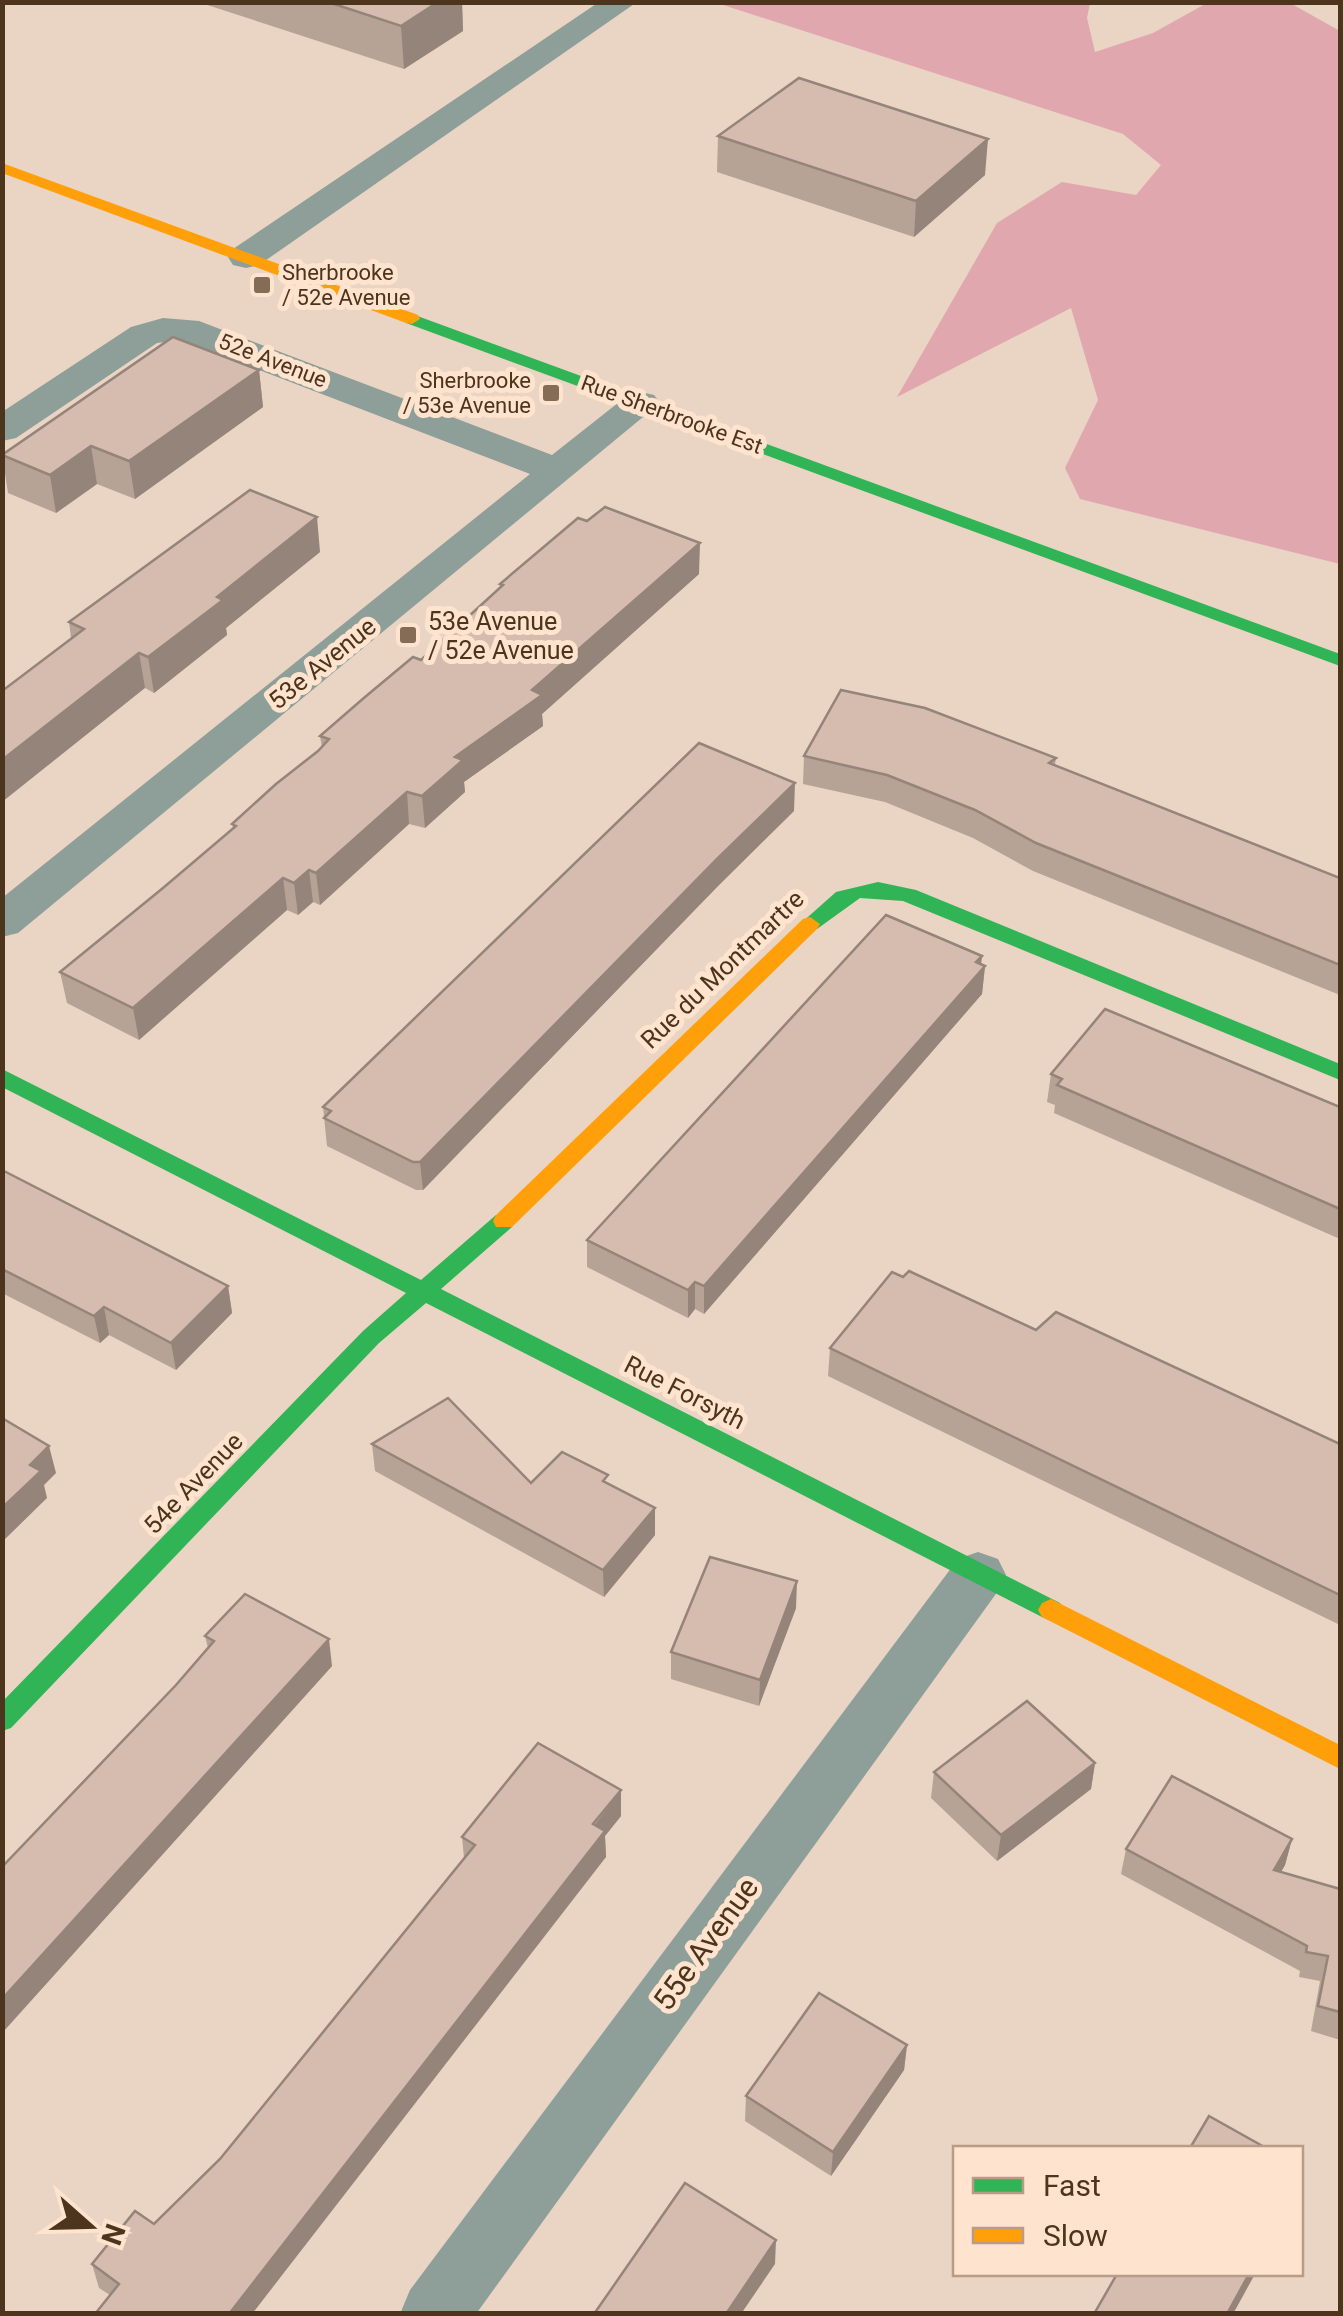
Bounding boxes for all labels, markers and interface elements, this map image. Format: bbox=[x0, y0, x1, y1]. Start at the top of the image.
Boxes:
place label: Sherbrooke / 52e Avenue bbox=[282, 260, 410, 310]
marker: Sherbrooke / 52e Avenue bbox=[251, 274, 273, 296]
street label: 52e Avenue bbox=[215, 328, 330, 393]
place label: Sherbrooke / 53e Avenue bbox=[403, 368, 531, 418]
street label: Rue Sherbrooke Est bbox=[578, 370, 766, 459]
marker: Sherbrooke / 53e Avenue bbox=[540, 382, 562, 404]
place label: 53e Avenue / 52e Avenue bbox=[428, 607, 574, 665]
street label: 53e Avenue bbox=[263, 611, 382, 715]
marker: 53e Avenue / 52e Avenue bbox=[397, 624, 419, 646]
street label: Rue du Montmartre bbox=[635, 884, 810, 1054]
street label: Rue Forsyth bbox=[620, 1350, 750, 1435]
street label: 54e Avenue bbox=[138, 1427, 249, 1540]
street label: 55e Avenue bbox=[646, 1871, 765, 2017]
legend bbox=[953, 2146, 1303, 2276]
text: Fast bbox=[1043, 2168, 1101, 2203]
north arrow bbox=[40, 2176, 140, 2276]
text: Slow bbox=[1043, 2218, 1108, 2253]
text: N bbox=[94, 2219, 132, 2249]

